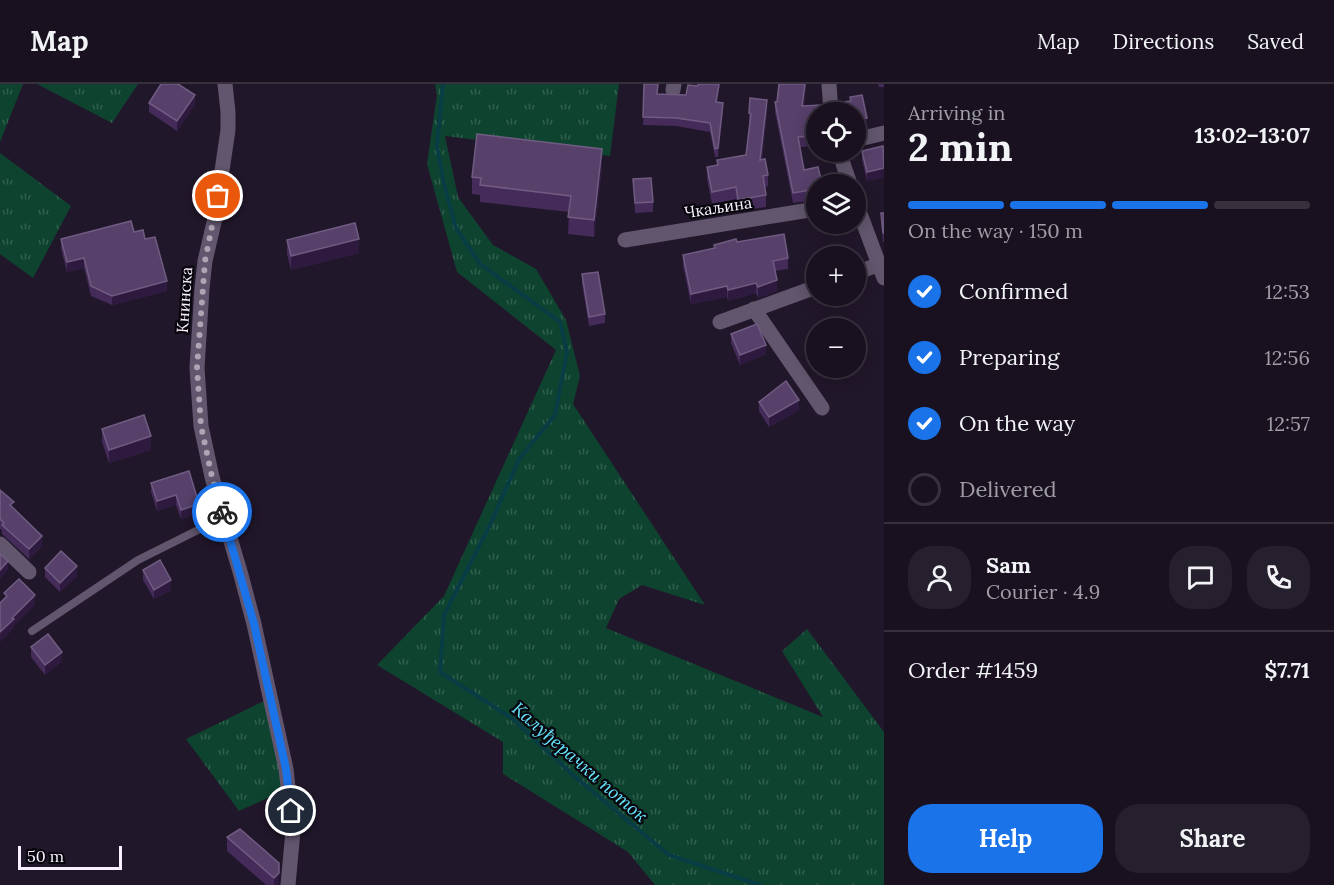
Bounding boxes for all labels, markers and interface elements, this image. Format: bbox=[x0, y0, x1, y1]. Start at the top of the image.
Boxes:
text: Map bbox=[30, 23, 89, 59]
text: Map bbox=[1037, 28, 1080, 55]
text: Directions bbox=[1113, 28, 1214, 55]
text: Saved bbox=[1247, 28, 1304, 55]
text: Arriving in bbox=[908, 100, 1005, 125]
map controls bbox=[806, 102, 866, 378]
button: locate bbox=[806, 102, 866, 162]
text: 13:02–13:07 bbox=[1194, 121, 1310, 149]
text: 2 min bbox=[908, 122, 1013, 172]
pin bbox=[192, 170, 243, 221]
button: layers bbox=[806, 174, 866, 234]
icon: bag bbox=[201, 179, 234, 212]
street label: Чкаљина bbox=[683, 192, 753, 222]
text: On the way · 150 m bbox=[908, 218, 1083, 243]
button: + bbox=[806, 246, 866, 306]
street label: Книнска bbox=[172, 266, 196, 334]
icon: check bbox=[908, 275, 941, 308]
text: Confirmed bbox=[959, 277, 1068, 305]
text: 12:53 bbox=[1265, 279, 1310, 304]
button: − bbox=[806, 318, 866, 378]
icon: check bbox=[908, 341, 941, 374]
text: Preparing bbox=[959, 343, 1059, 371]
text: 12:56 bbox=[1265, 345, 1310, 370]
icon: check bbox=[908, 407, 941, 440]
text: On the way bbox=[959, 409, 1075, 437]
text: 12:57 bbox=[1267, 411, 1310, 436]
text: Delivered bbox=[959, 475, 1057, 503]
courier bbox=[192, 482, 252, 542]
icon: bike bbox=[206, 496, 239, 529]
button: person bbox=[908, 546, 971, 609]
button: chat bbox=[1169, 546, 1232, 609]
button: phone bbox=[1247, 546, 1310, 609]
text: Sam bbox=[986, 551, 1031, 579]
text: Courier · 4.9 bbox=[986, 579, 1100, 604]
text: Order #1459 bbox=[908, 656, 1038, 684]
text: $7.71 bbox=[1264, 656, 1310, 684]
water label: Калуђерачки поток bbox=[507, 697, 653, 827]
pin bbox=[265, 785, 316, 836]
icon: home bbox=[274, 794, 307, 827]
button: Help bbox=[908, 804, 1103, 873]
button: Share bbox=[1115, 804, 1310, 873]
scale bar bbox=[18, 843, 122, 870]
text: 50 m bbox=[27, 846, 64, 866]

